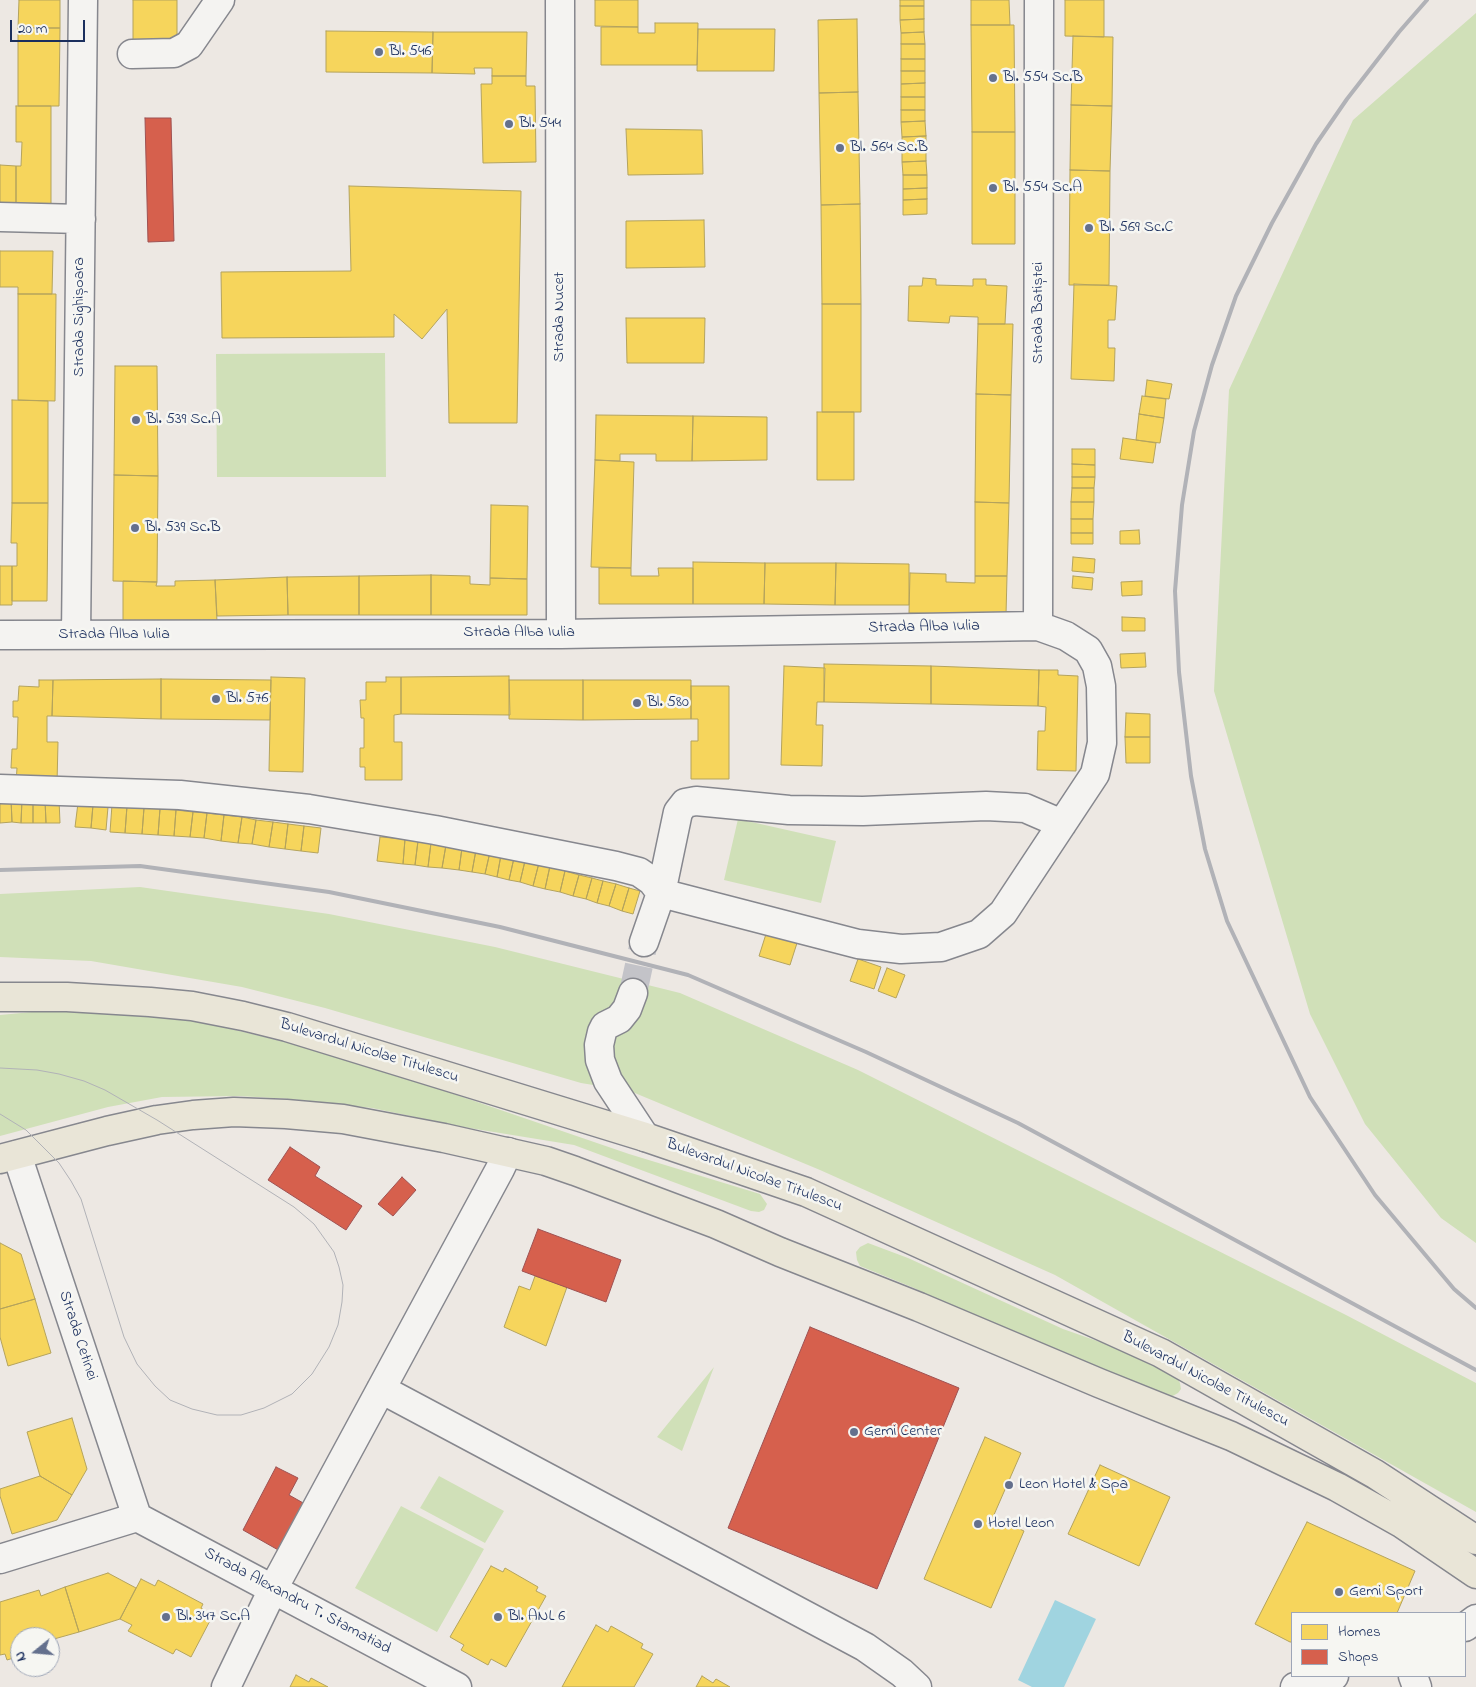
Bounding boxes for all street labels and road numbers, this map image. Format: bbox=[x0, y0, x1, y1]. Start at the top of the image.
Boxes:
street label: Strada Sighișoara bbox=[70, 257, 90, 377]
street label: Strada Batiștei bbox=[1029, 262, 1049, 364]
street label: Strada Nucet bbox=[550, 272, 570, 362]
street label: Strada Alba Iulia bbox=[868, 617, 980, 639]
street label: Strada Alba Iulia bbox=[463, 623, 575, 643]
street label: Strada Alba Iulia bbox=[58, 625, 170, 645]
street label: Bulevardul Nicolae Titulescu bbox=[277, 1016, 461, 1088]
street label: Bulevardul Nicolae Titulescu bbox=[663, 1135, 845, 1217]
street label: Strada Cetinei bbox=[53, 1289, 101, 1383]
street label: Bulevardul Nicolae Titulescu bbox=[1118, 1328, 1292, 1432]
street label: Strada Alexandru T. Stamatiad bbox=[200, 1544, 394, 1660]

